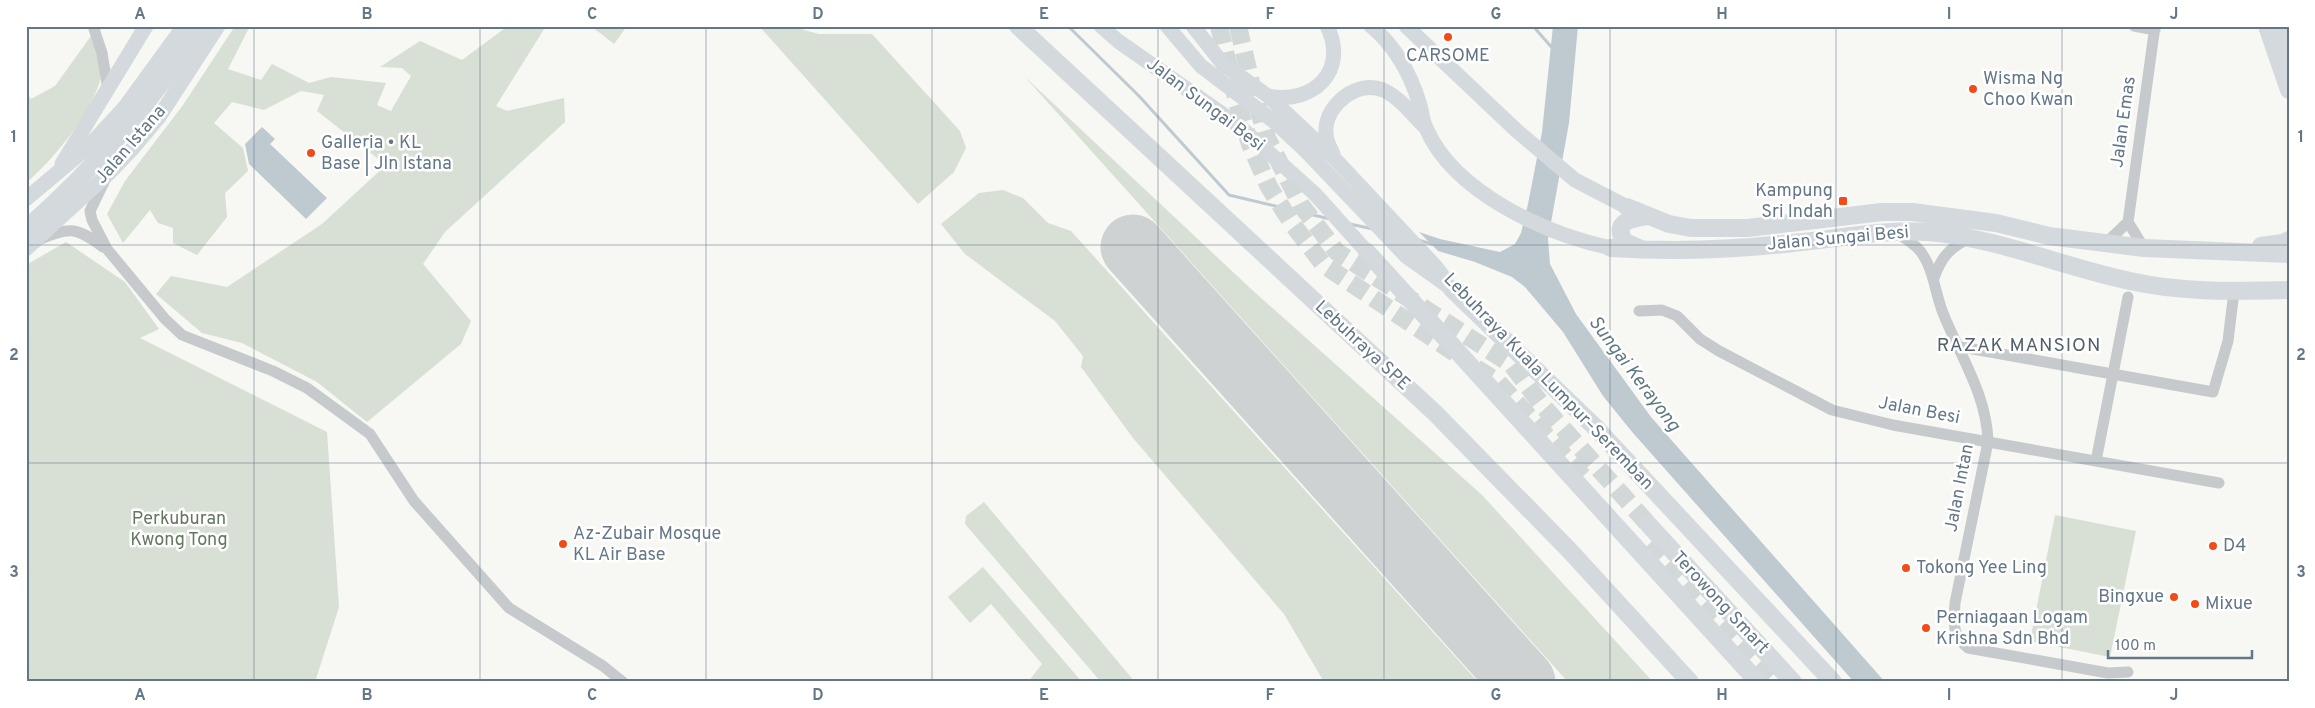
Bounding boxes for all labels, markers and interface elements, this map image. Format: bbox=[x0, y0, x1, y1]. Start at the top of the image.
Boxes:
text: A bbox=[134, 5, 146, 25]
text: B bbox=[361, 5, 373, 25]
text: C bbox=[587, 5, 597, 25]
text: D bbox=[812, 5, 824, 25]
text: E bbox=[1039, 5, 1049, 25]
text: F bbox=[1265, 5, 1275, 25]
text: G bbox=[1491, 5, 1501, 25]
text: H bbox=[1716, 5, 1728, 25]
text: I bbox=[1947, 5, 1951, 25]
text: J bbox=[2170, 5, 2178, 25]
marker: CARSOME bbox=[1442, 31, 1454, 43]
place label: CARSOME bbox=[1406, 45, 1490, 68]
street label: Jalan Sungai Besi bbox=[1141, 53, 1269, 157]
place label: Wisma Ng Choo Kwan bbox=[1983, 68, 2073, 112]
street label: Jalan Emas bbox=[2106, 75, 2142, 169]
marker: Wisma Ng Choo Kwan bbox=[1967, 83, 1979, 95]
street label: Jalan Istana bbox=[90, 101, 172, 189]
text: 1 bbox=[11, 128, 17, 148]
text: 1 bbox=[2298, 128, 2304, 148]
place label: Galleria • KL Base | Jln Istana bbox=[321, 132, 452, 176]
marker: Galleria • KL Base | Jln Istana bbox=[305, 147, 317, 159]
place label: Kampung Sri Indah bbox=[1755, 180, 1833, 224]
marker: Kampung Sri Indah bbox=[1837, 195, 1849, 207]
street label: Jalan Sungai Besi bbox=[1766, 221, 1910, 257]
street label: Lebuhraya Kuala Lumpur–Seremban bbox=[1438, 269, 1658, 495]
street label: Lebuhraya SPE bbox=[1309, 296, 1415, 396]
water label: Sungai Kerayong bbox=[1583, 311, 1686, 437]
district label: RAZAK MANSION bbox=[1937, 334, 2101, 358]
text: 2 bbox=[9, 346, 19, 366]
text: 2 bbox=[2296, 346, 2306, 366]
street label: Jalan Besi bbox=[1876, 392, 1962, 430]
street label: Jalan Intan bbox=[1940, 442, 1980, 534]
park label: Perkuburan Kwong Tong bbox=[130, 508, 228, 552]
place label: Az-Zubair Mosque KL Air Base bbox=[573, 523, 721, 567]
place label: D4 bbox=[2223, 535, 2246, 558]
marker: Az-Zubair Mosque KL Air Base bbox=[557, 538, 569, 550]
marker: D4 bbox=[2207, 540, 2219, 552]
street label: Terowong Smart bbox=[1666, 547, 1774, 659]
place label: Tokong Yee Ling bbox=[1916, 557, 2047, 580]
marker: Tokong Yee Ling bbox=[1900, 562, 1912, 574]
text: 3 bbox=[9, 563, 19, 583]
text: 3 bbox=[2296, 563, 2306, 583]
place label: Bingxue bbox=[2098, 586, 2164, 609]
marker: Bingxue bbox=[2168, 591, 2180, 603]
place label: Mixue bbox=[2205, 593, 2253, 616]
marker: Mixue bbox=[2189, 598, 2201, 610]
place label: Perniagaan Logam Krishna Sdn Bhd bbox=[1936, 607, 2088, 651]
marker: Perniagaan Logam Krishna Sdn Bhd bbox=[1920, 622, 1932, 634]
scale bar bbox=[2108, 628, 2251, 660]
text: 100 m bbox=[2115, 637, 2156, 656]
text: A bbox=[134, 686, 146, 706]
text: B bbox=[361, 686, 373, 706]
text: C bbox=[587, 686, 597, 706]
text: D bbox=[812, 686, 824, 706]
text: E bbox=[1039, 686, 1049, 706]
text: F bbox=[1265, 686, 1275, 706]
text: G bbox=[1491, 686, 1501, 706]
text: H bbox=[1716, 686, 1728, 706]
text: I bbox=[1947, 686, 1951, 706]
text: J bbox=[2170, 686, 2178, 706]

